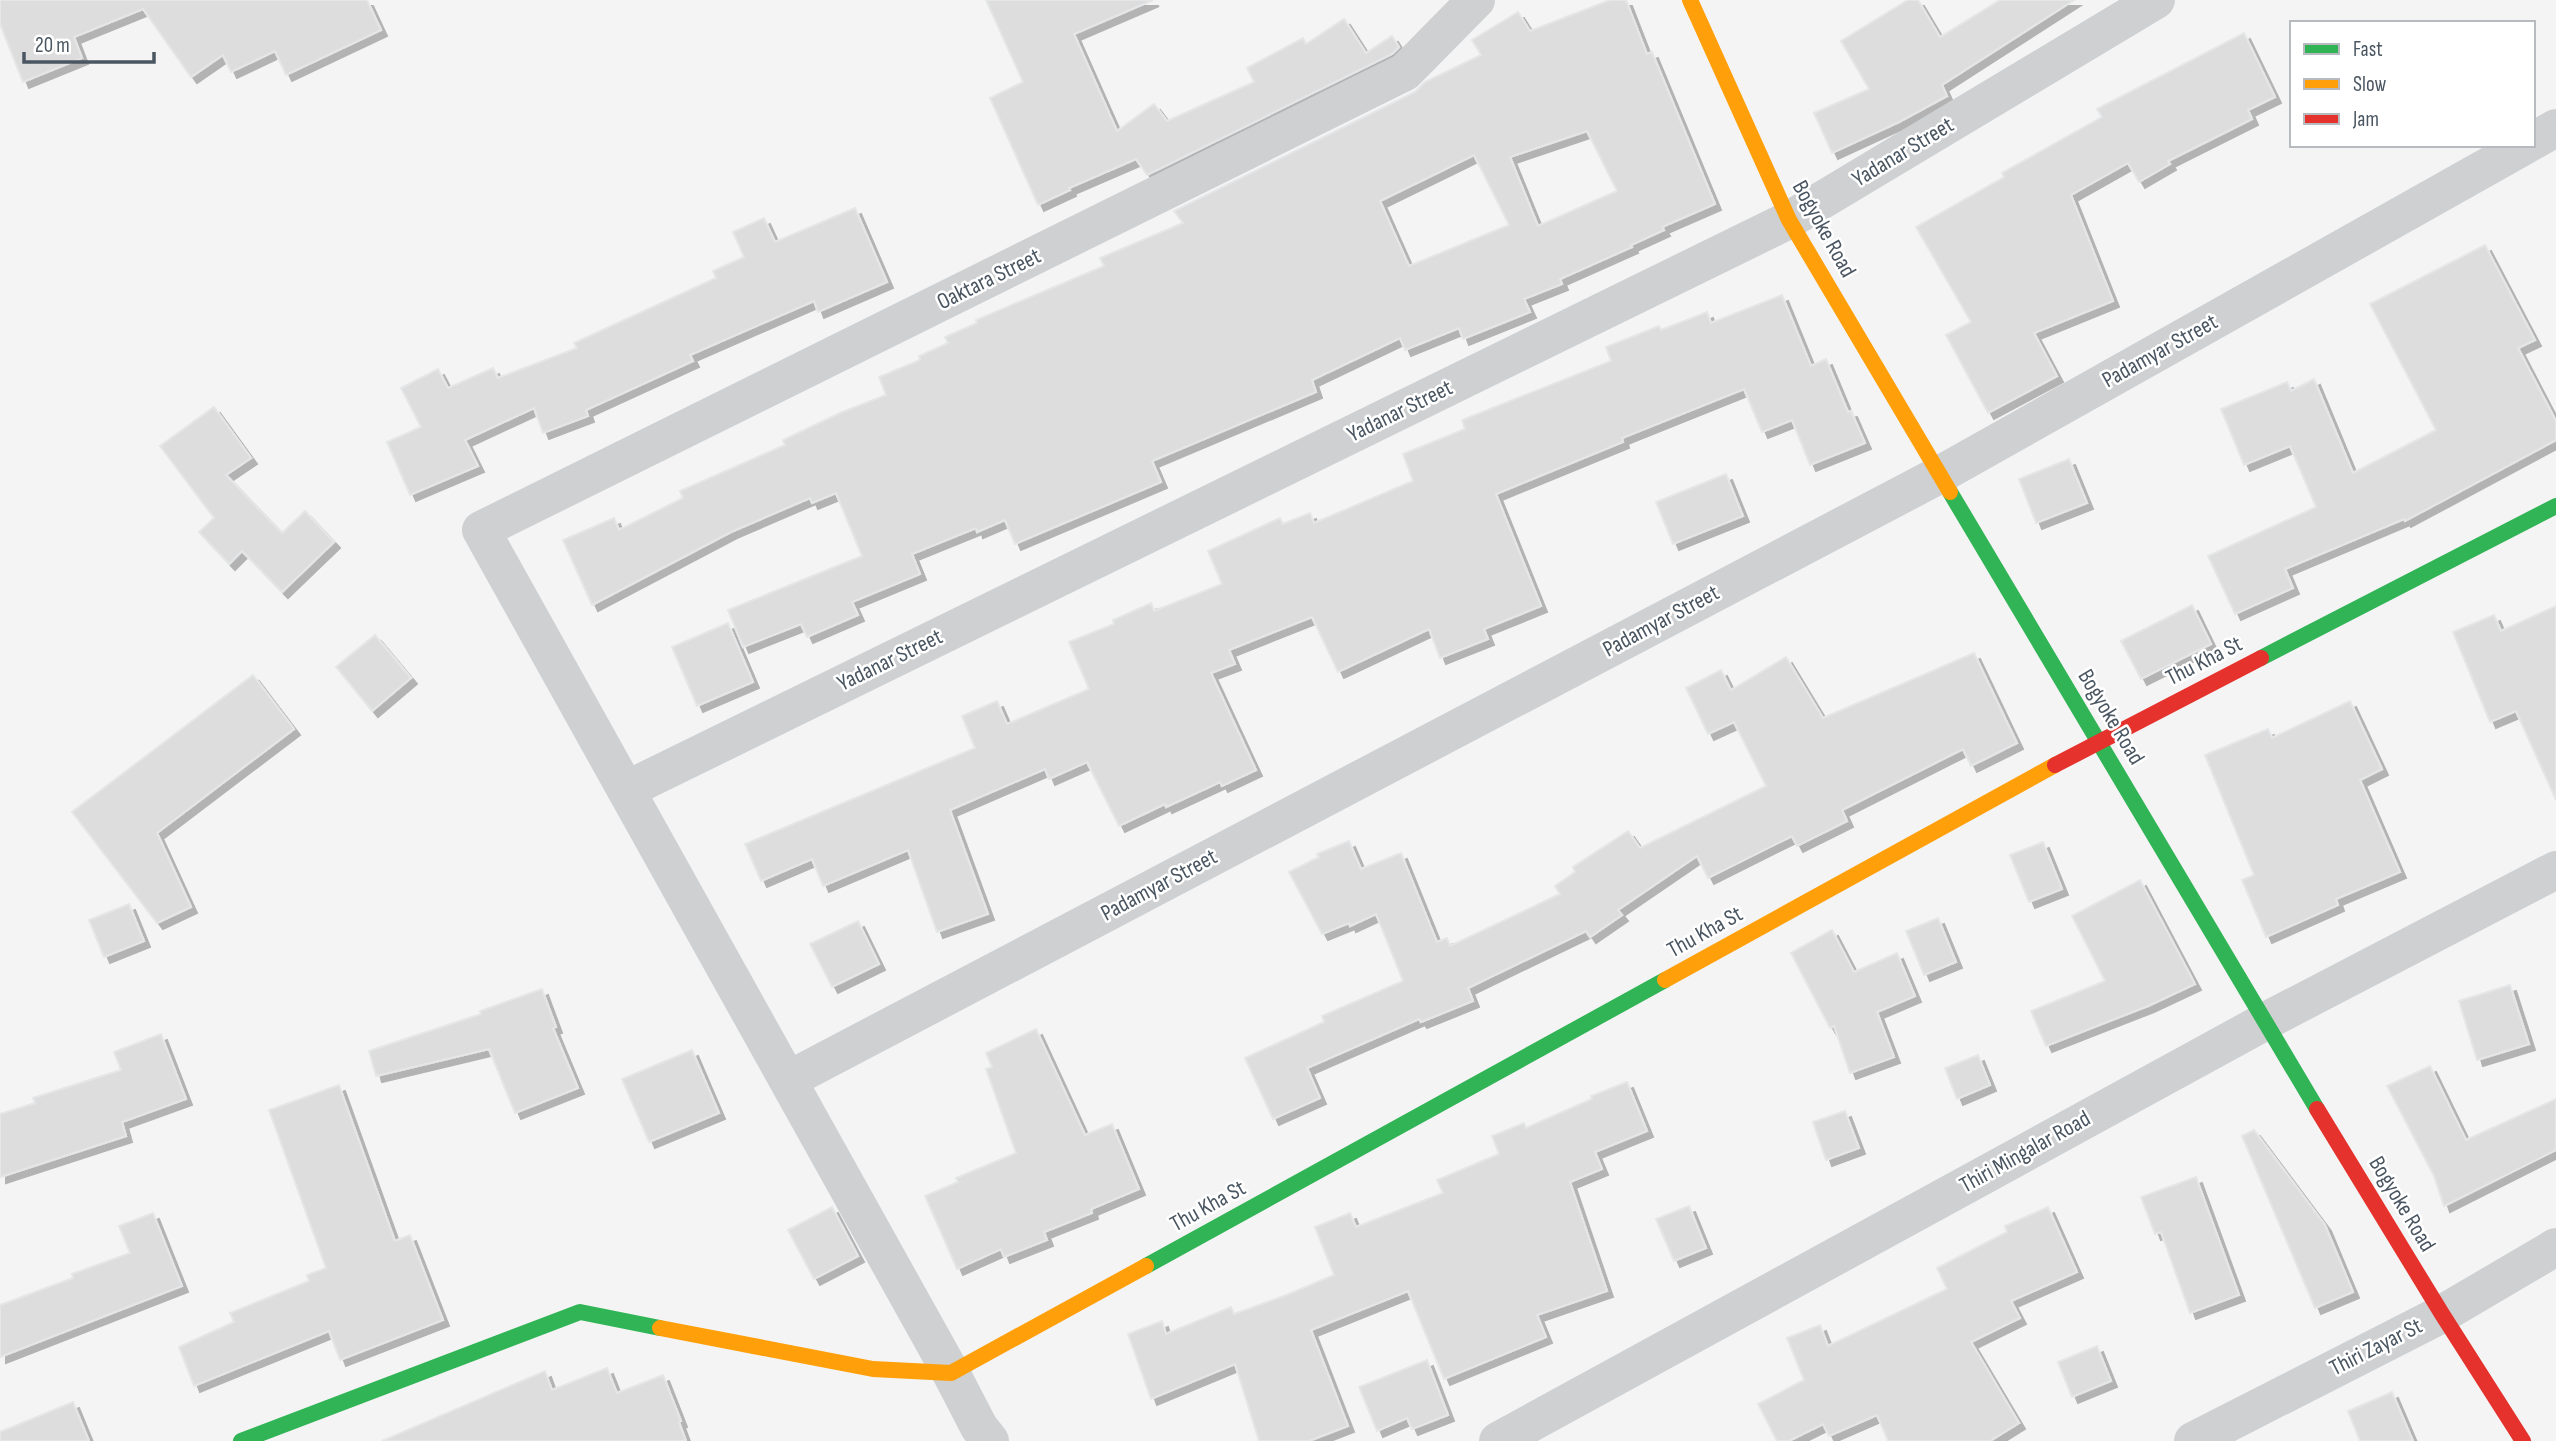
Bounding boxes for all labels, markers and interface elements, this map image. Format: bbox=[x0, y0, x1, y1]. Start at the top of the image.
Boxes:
scale bar bbox=[24, 21, 154, 65]
legend bbox=[2290, 21, 2535, 147]
text: 20 m bbox=[35, 33, 70, 58]
text: Fast bbox=[2353, 37, 2383, 62]
text: Slow bbox=[2353, 72, 2387, 97]
text: Jam bbox=[2352, 107, 2379, 132]
street label: Yadanar Street bbox=[1847, 111, 1959, 193]
street label: Bogyoke Road bbox=[1786, 176, 1862, 282]
street label: Oaktara Street bbox=[933, 242, 1045, 316]
street label: Padamyar Street bbox=[2097, 308, 2223, 394]
street label: Yadanar Street bbox=[1343, 374, 1457, 448]
street label: Padamyar Street bbox=[1598, 579, 1724, 663]
street label: Yadanar Street bbox=[833, 623, 947, 697]
street label: Thu Kha St bbox=[2161, 630, 2247, 692]
street label: Bogyoke Road bbox=[2072, 664, 2150, 770]
street label: Padamyar Street bbox=[1096, 843, 1222, 927]
street label: Thu Kha St bbox=[1662, 900, 1748, 964]
street label: Thiri Mingalar Road bbox=[1955, 1105, 2095, 1199]
street label: Bogyoke Road bbox=[2363, 1151, 2441, 1257]
street label: Thu Kha St bbox=[1165, 1174, 1251, 1238]
street label: Thiri Zayar St bbox=[2325, 1312, 2427, 1382]

